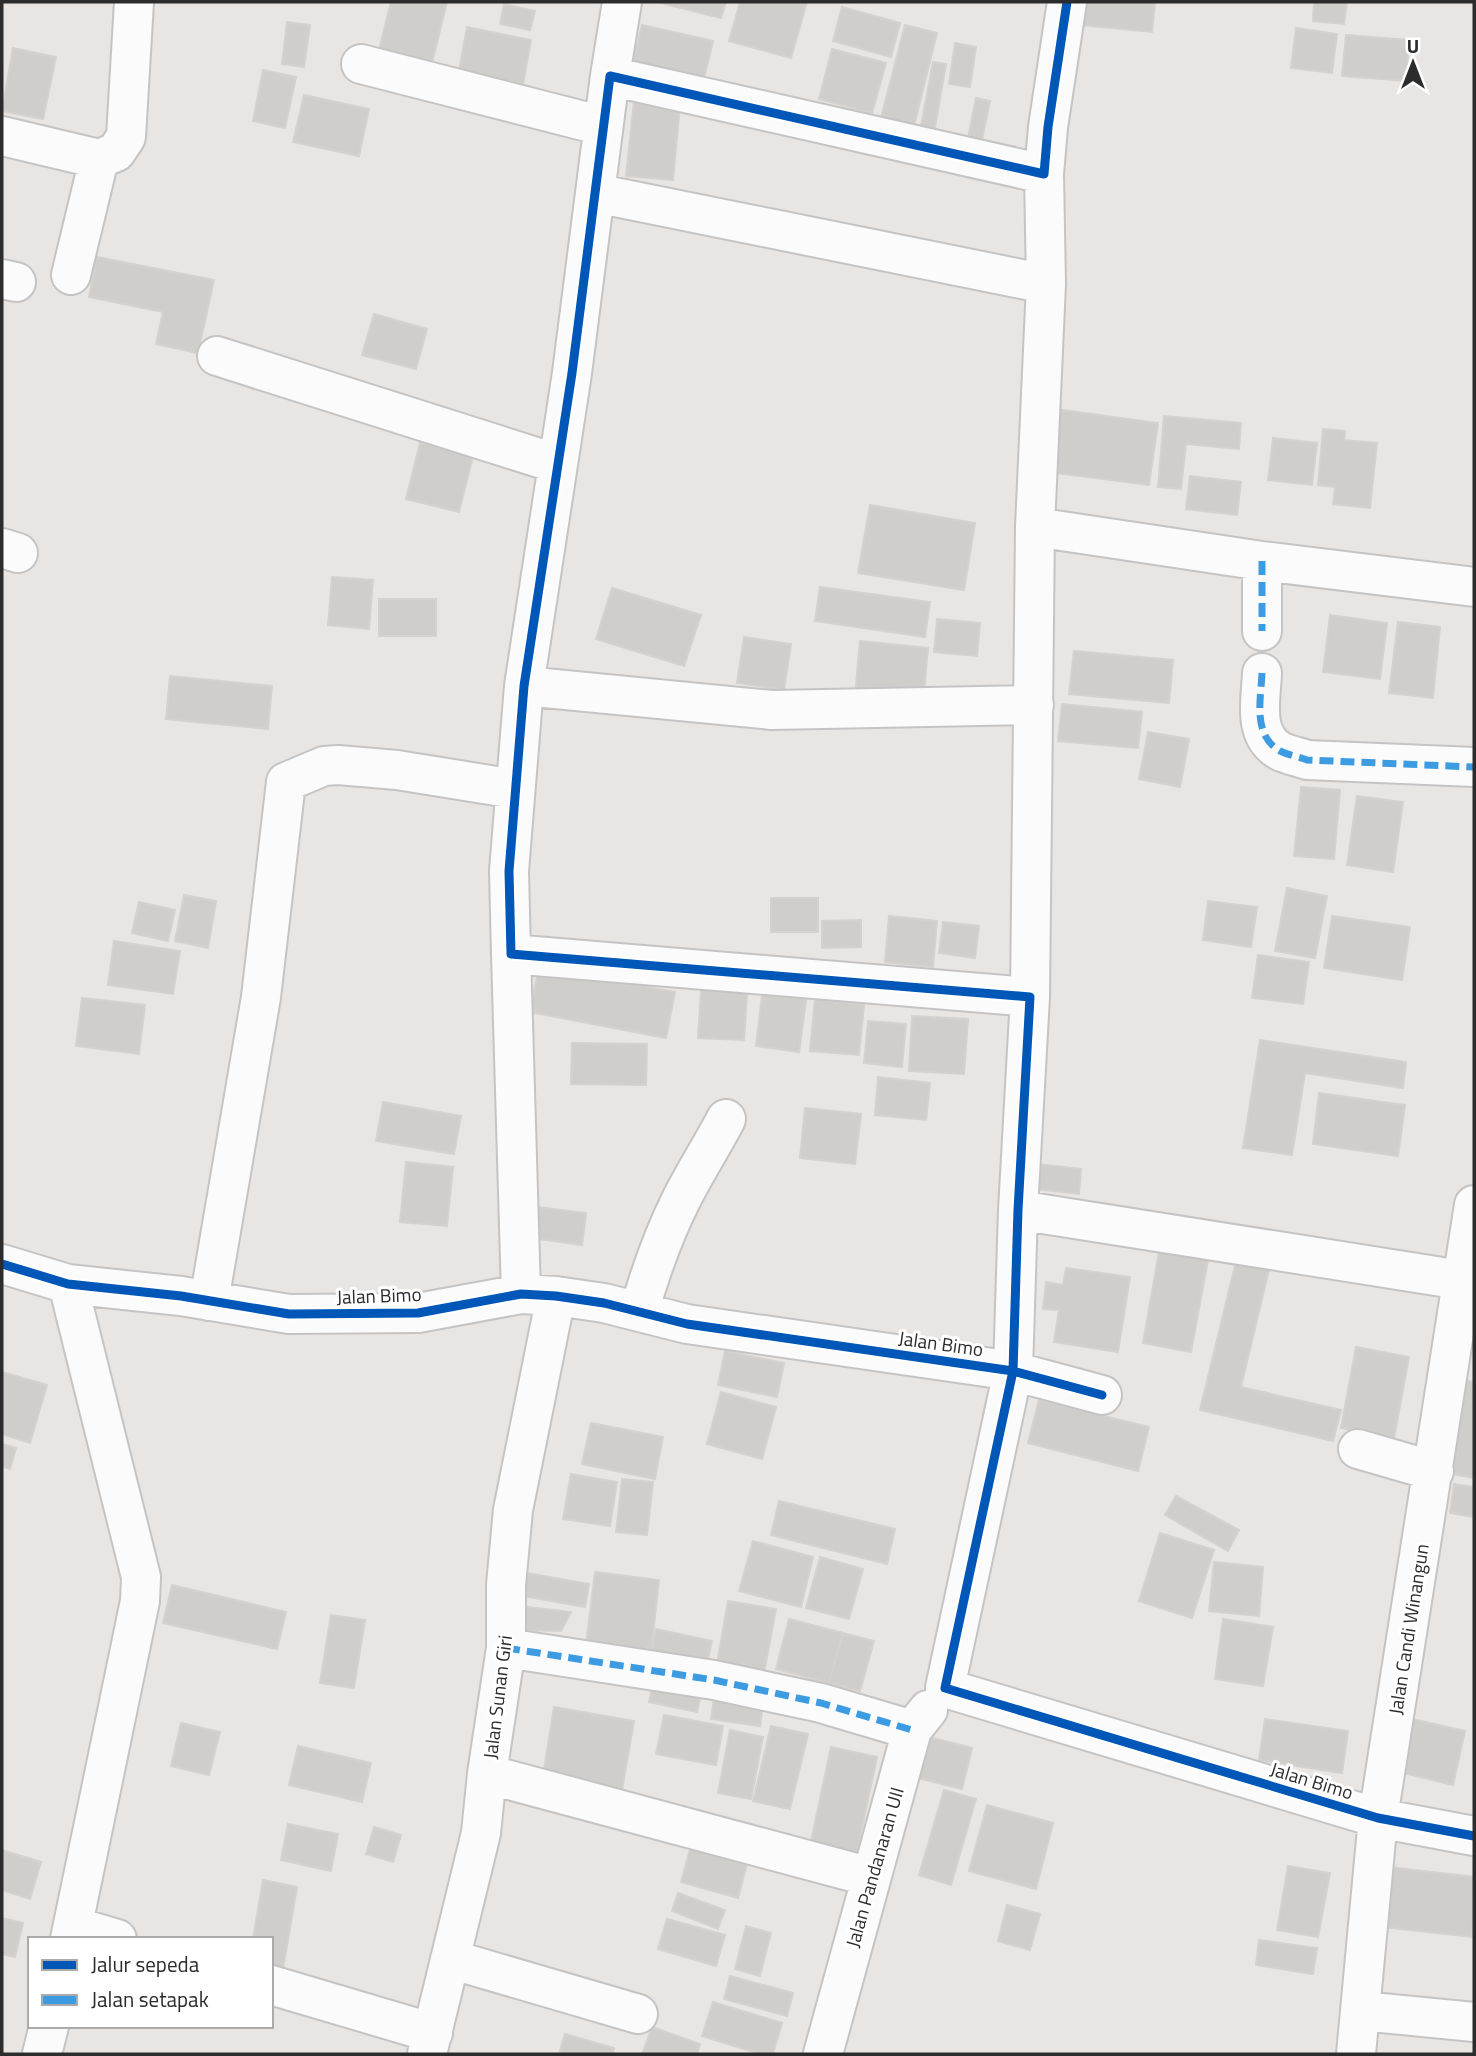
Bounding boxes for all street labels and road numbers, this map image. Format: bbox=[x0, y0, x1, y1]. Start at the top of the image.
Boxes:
street label: Jalan Bimo bbox=[336, 1279, 422, 1311]
street label: Jalan Bimo bbox=[897, 1323, 985, 1363]
street label: Jalan Candi Winangun bbox=[1380, 1541, 1436, 1717]
street label: Jalan Sunan Giri bbox=[475, 1633, 519, 1761]
street label: Jalan Bimo bbox=[1267, 1754, 1357, 1806]
street label: Jalan Pandanaran UII bbox=[837, 1783, 911, 1951]

